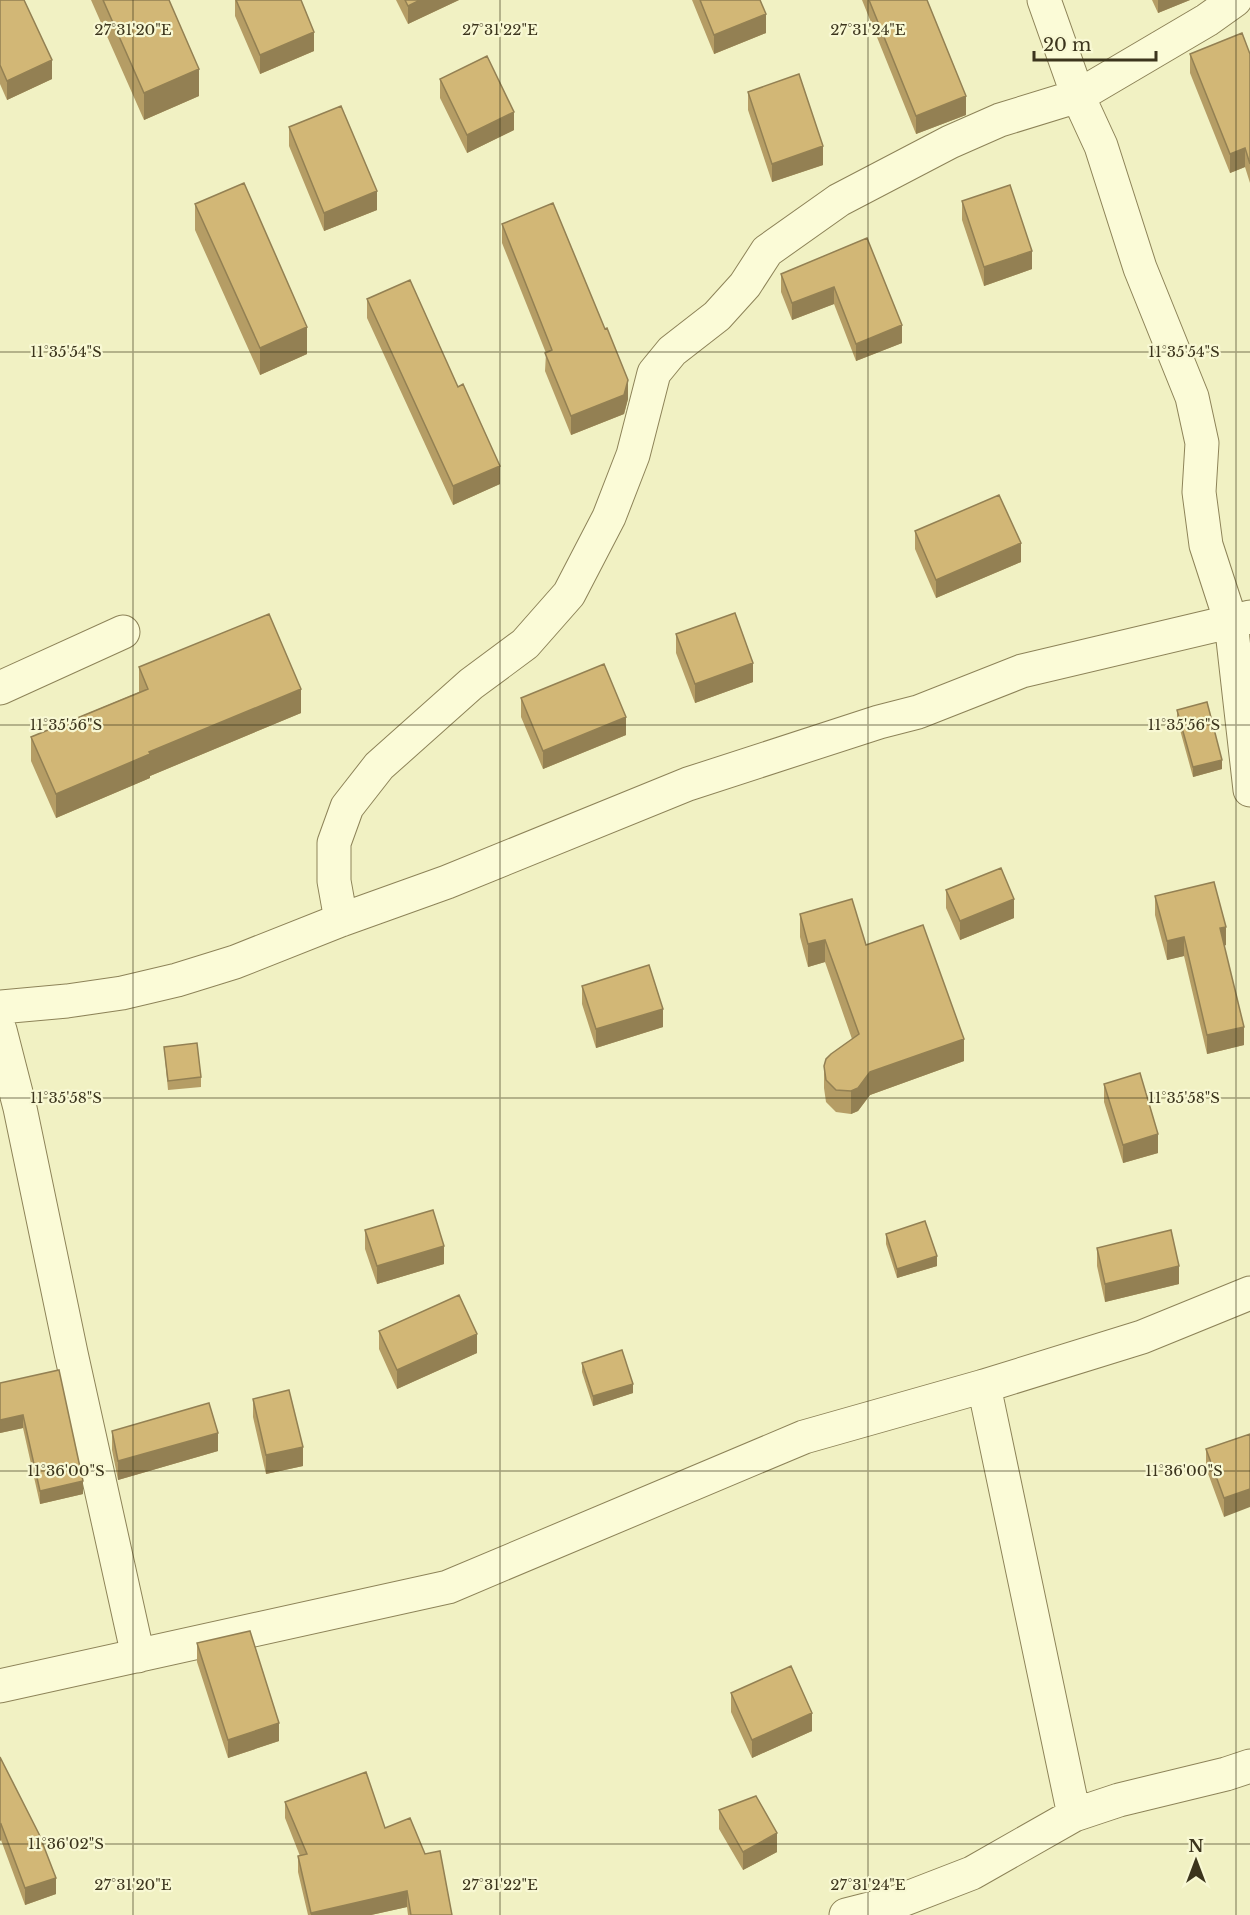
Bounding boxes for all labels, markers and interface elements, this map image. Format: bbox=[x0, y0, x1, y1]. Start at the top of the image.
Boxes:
text: 27°31'20"E bbox=[94, 20, 172, 39]
text: 27°31'22"E bbox=[462, 20, 538, 39]
text: 27°31'24"E bbox=[830, 20, 906, 39]
scale bar bbox=[1034, 24, 1156, 62]
text: 20 m bbox=[1043, 34, 1091, 56]
text: 11°35'54"S bbox=[30, 342, 102, 361]
text: 11°35'54"S bbox=[1148, 342, 1220, 361]
text: 11°35'56"S bbox=[30, 715, 102, 734]
text: 11°35'56"S bbox=[1148, 715, 1220, 734]
text: 11°35'58"S bbox=[30, 1088, 102, 1107]
text: 11°35'58"S bbox=[1148, 1088, 1220, 1107]
text: 11°36'00"S bbox=[27, 1461, 105, 1480]
text: 11°36'00"S bbox=[1145, 1461, 1223, 1480]
north arrow bbox=[1166, 1831, 1226, 1891]
text: 11°36'02"S bbox=[28, 1834, 104, 1853]
text: N bbox=[1188, 1836, 1204, 1856]
text: 27°31'20"E bbox=[94, 1875, 172, 1894]
text: 27°31'22"E bbox=[462, 1875, 538, 1894]
text: 27°31'24"E bbox=[830, 1875, 906, 1894]

